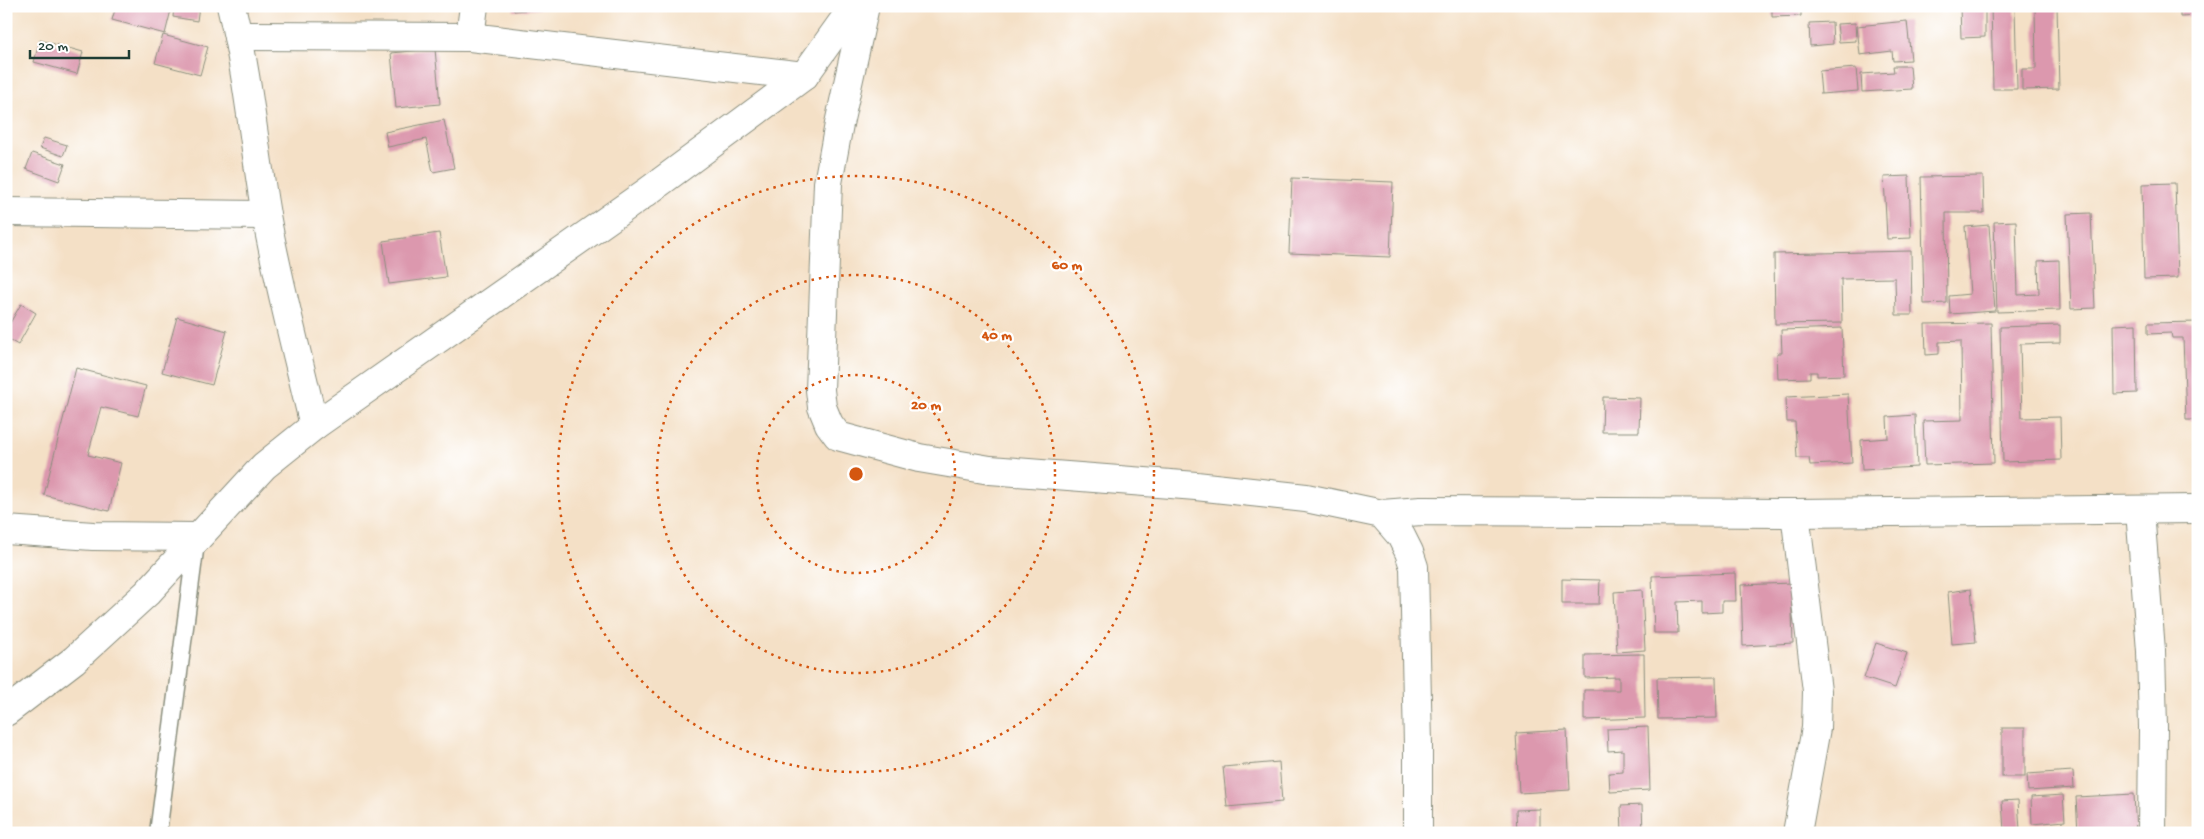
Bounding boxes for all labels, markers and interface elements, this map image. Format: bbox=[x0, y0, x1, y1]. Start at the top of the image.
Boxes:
scale bar bbox=[30, 28, 129, 60]
text: 20 m bbox=[38, 38, 68, 56]
text: 60 m bbox=[1052, 257, 1083, 275]
text: 40 m bbox=[981, 327, 1012, 345]
text: 20 m bbox=[911, 397, 941, 415]
centre of rings bbox=[847, 465, 865, 483]

